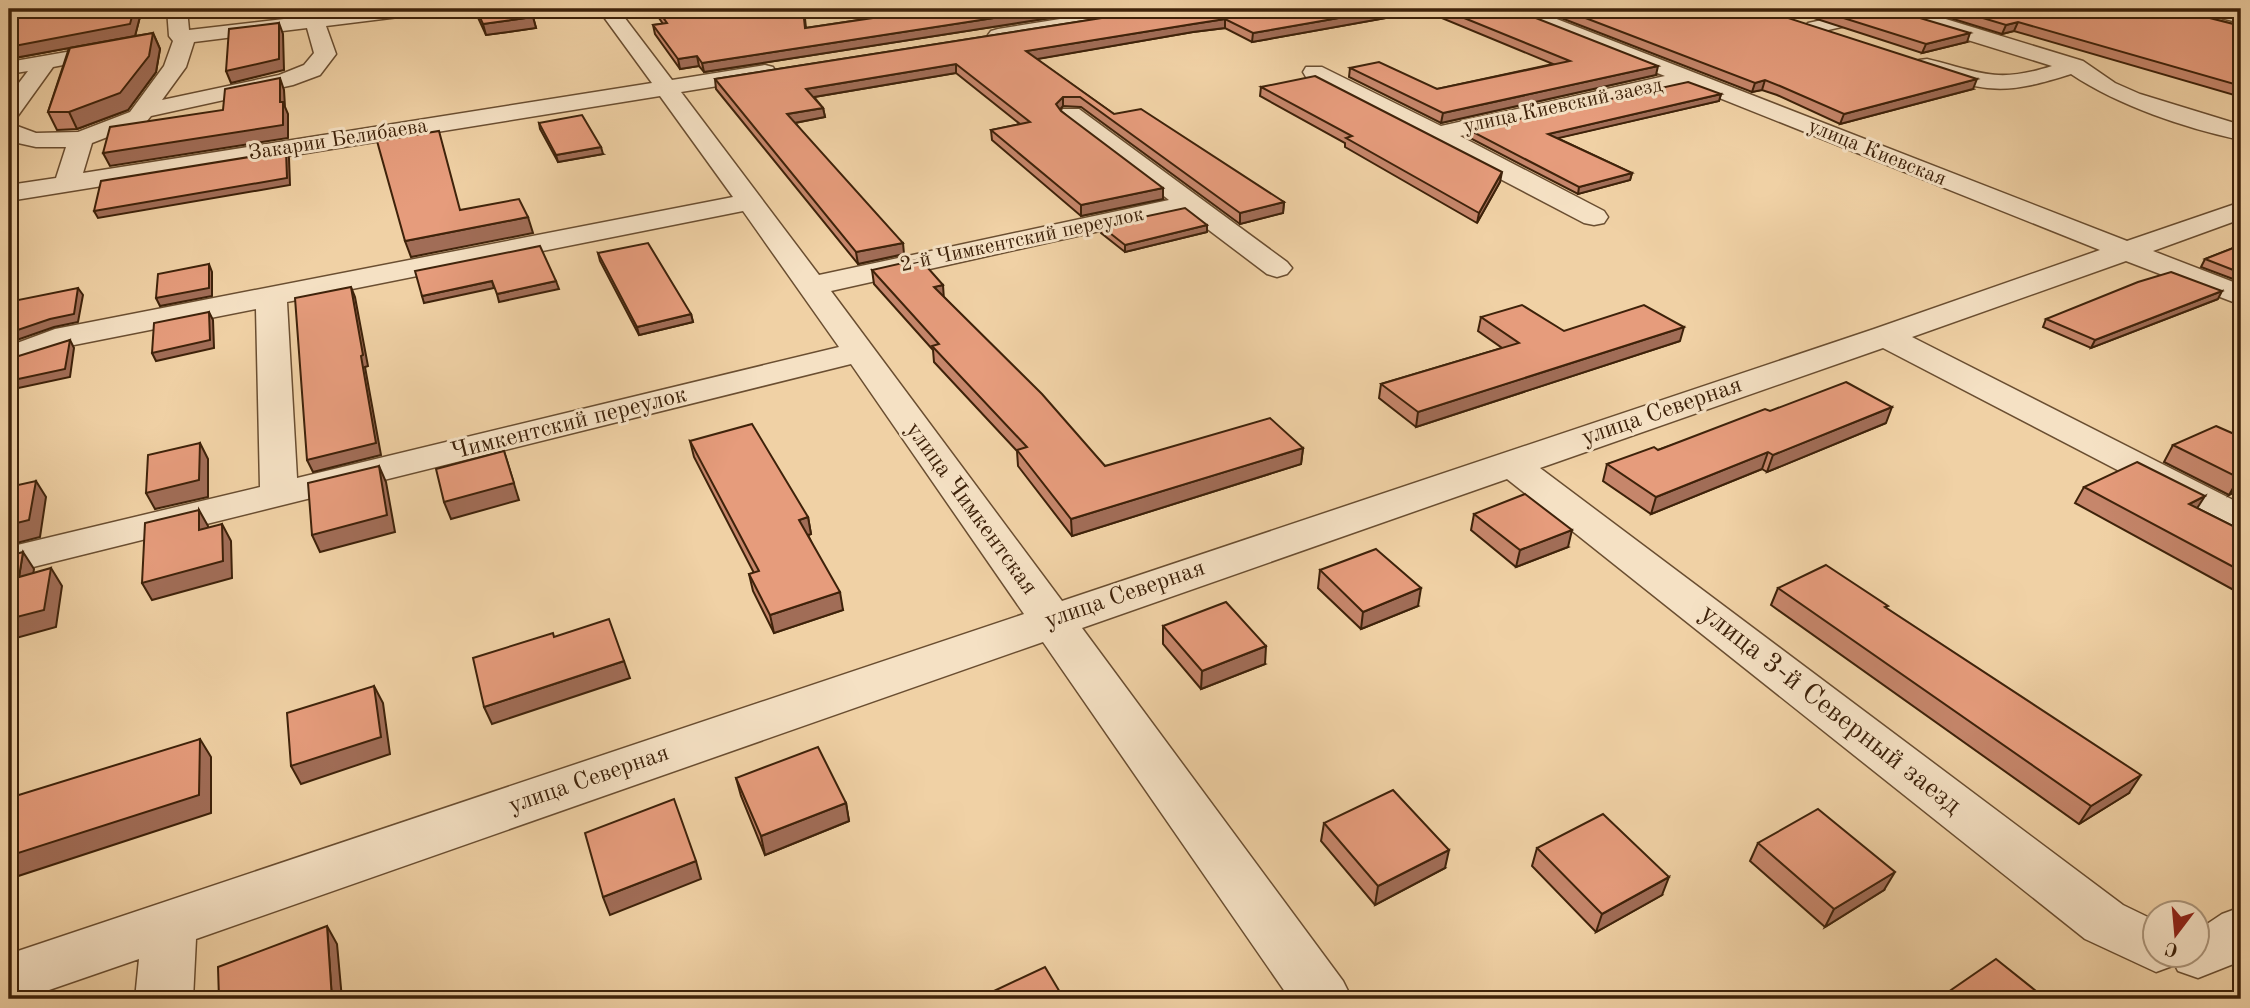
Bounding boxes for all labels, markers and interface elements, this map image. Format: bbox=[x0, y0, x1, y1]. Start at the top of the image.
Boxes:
street label: улица Киевский заезд bbox=[1462, 75, 1665, 137]
street label: Закарии Белибаева bbox=[247, 115, 429, 165]
street label: улица Киевская bbox=[1805, 116, 1949, 190]
street label: 2-й Чимкентский переулок bbox=[898, 204, 1146, 276]
street label: улица Северная bbox=[1579, 373, 1745, 451]
street label: Чимкентский переулок bbox=[449, 383, 689, 465]
street label: улица Чимкентская bbox=[901, 418, 1041, 600]
street label: улица Северная bbox=[1042, 556, 1208, 634]
street label: улица 3-й Северный заезд bbox=[1694, 600, 1966, 821]
street label: улица Северная bbox=[506, 741, 672, 819]
north arrow bbox=[2142, 900, 2212, 970]
text: С bbox=[2163, 937, 2181, 959]

